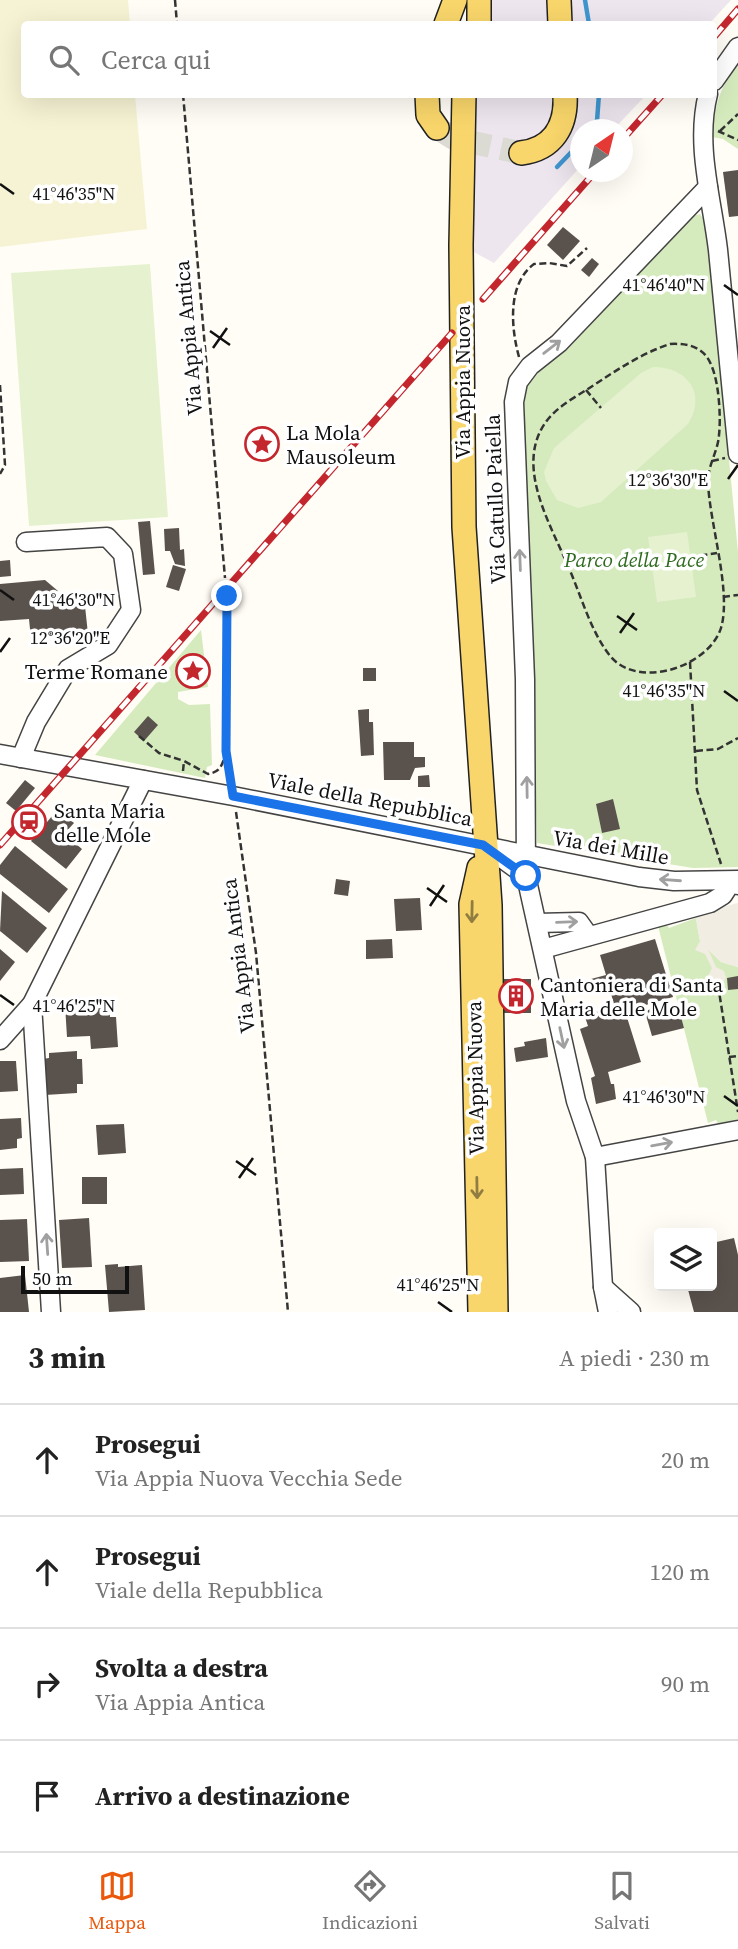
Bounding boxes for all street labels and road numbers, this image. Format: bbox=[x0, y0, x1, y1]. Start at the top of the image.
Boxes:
street label: Via Appia Antica bbox=[167, 259, 209, 417]
street label: Via Appia Nuova bbox=[448, 305, 477, 459]
street label: Via Catullo Paiella bbox=[478, 413, 512, 585]
street label: Viale della Repubblica bbox=[265, 765, 475, 833]
street label: Via dei Mille bbox=[551, 823, 671, 871]
street label: Via Appia Antica bbox=[214, 877, 262, 1035]
street label: Via Appia Nuova bbox=[459, 1000, 491, 1155]

